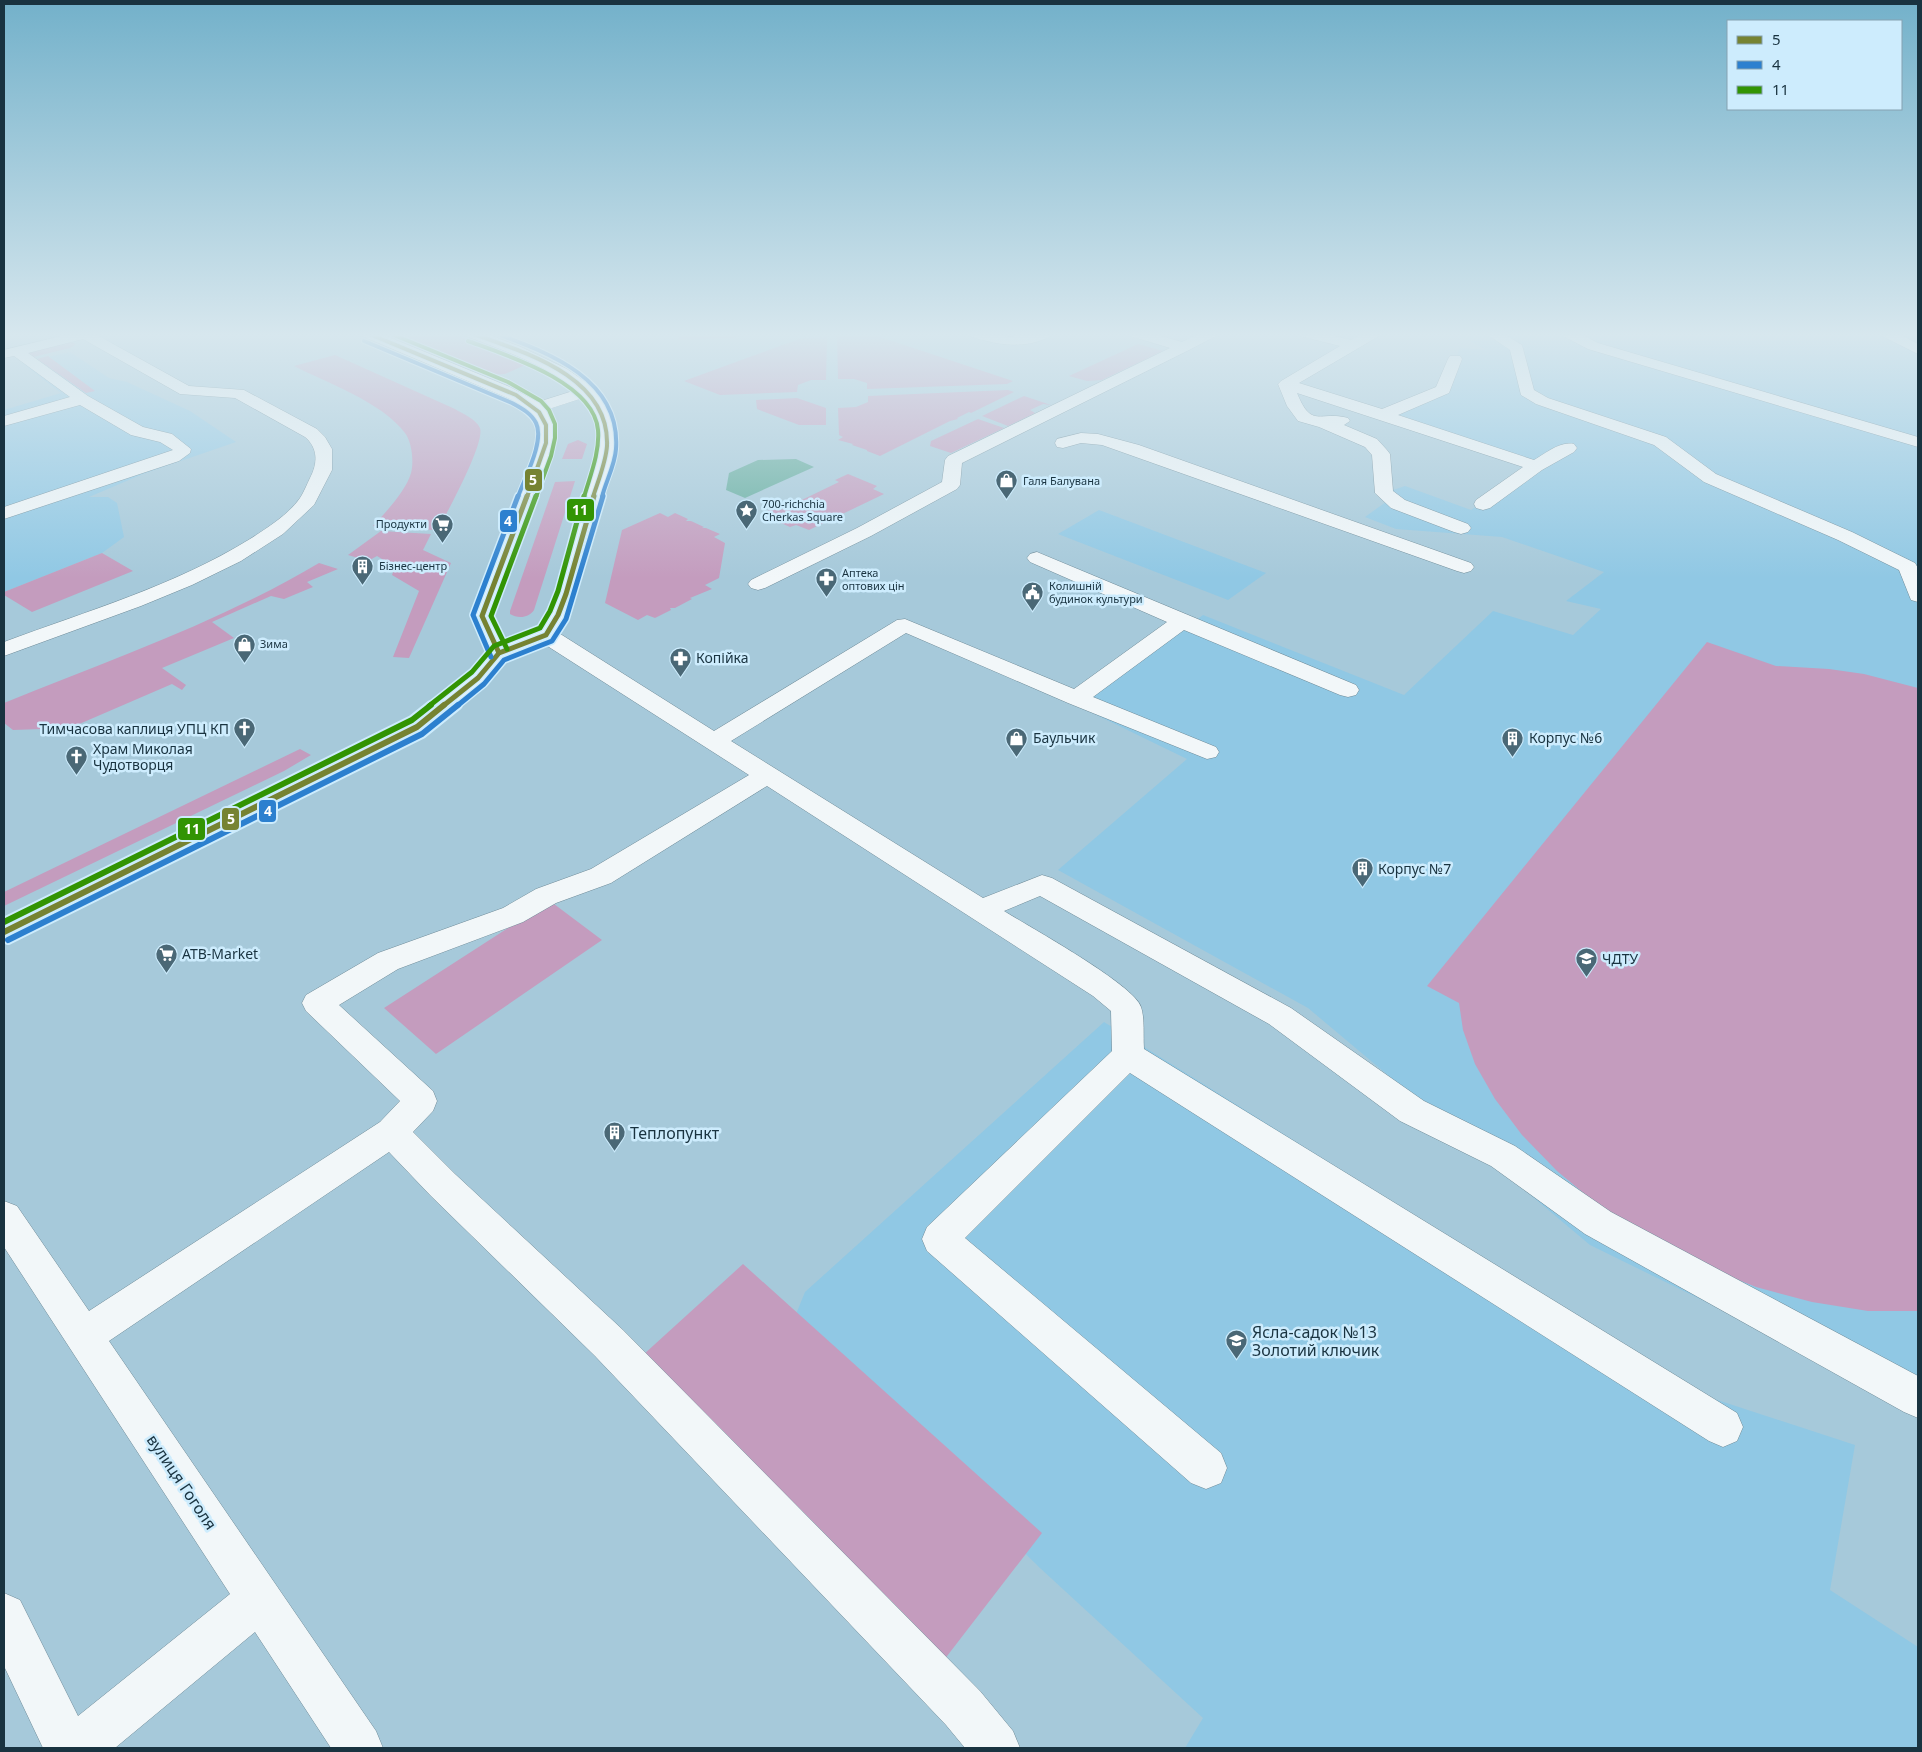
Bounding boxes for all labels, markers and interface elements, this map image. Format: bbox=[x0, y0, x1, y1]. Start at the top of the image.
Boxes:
legend bbox=[1727, 20, 1902, 110]
text: 5 bbox=[1772, 29, 1781, 49]
text: 4 bbox=[1772, 54, 1781, 74]
text: 11 bbox=[1772, 79, 1789, 99]
line badge: 5 bbox=[524, 468, 543, 492]
shop icon: Галя Балувана bbox=[995, 469, 1019, 500]
text: 5 bbox=[529, 470, 537, 489]
place label: Галя Балувана bbox=[1023, 473, 1100, 488]
place label: 700-richchia Cherkas Square bbox=[762, 496, 843, 524]
line badge: 11 bbox=[566, 498, 595, 522]
place icon: 700-richchia Cherkas Square bbox=[734, 498, 758, 529]
text: 11 bbox=[572, 500, 588, 519]
line badge: 4 bbox=[499, 509, 518, 533]
text: 4 bbox=[504, 511, 512, 530]
supermarket icon: Продукти bbox=[431, 512, 455, 543]
place label: Продукти bbox=[376, 516, 427, 531]
building icon: Бізнес-центр bbox=[351, 554, 375, 585]
place label: Бізнес-центр bbox=[379, 558, 447, 573]
place label: Аптека оптових цін bbox=[842, 565, 905, 593]
pharmacy icon: Аптека оптових цін bbox=[814, 567, 838, 598]
place label: Колишній будинок культури bbox=[1049, 578, 1143, 606]
public building icon: Колишній будинок культури bbox=[1021, 580, 1045, 611]
shop icon: Зима bbox=[232, 632, 256, 663]
place label: Зима bbox=[260, 636, 288, 651]
pharmacy icon: Копійка bbox=[668, 646, 692, 677]
place label: Копійка bbox=[696, 648, 749, 667]
church icon: Тимчасова каплиця УПЦ КП bbox=[233, 717, 257, 748]
place label: Тимчасова каплиця УПЦ КП bbox=[39, 719, 229, 738]
shop icon: Баульчик bbox=[1005, 726, 1029, 757]
building icon: Корпус №6 bbox=[1501, 726, 1525, 757]
place label: Баульчик bbox=[1033, 728, 1096, 747]
place label: Корпус №6 bbox=[1529, 728, 1602, 747]
place label: Храм Миколая Чудотворця bbox=[93, 739, 193, 774]
church icon: Храм Миколая Чудотворця bbox=[65, 745, 89, 776]
line badge: 4 bbox=[258, 799, 277, 823]
text: 4 bbox=[264, 801, 272, 820]
line badge: 5 bbox=[221, 807, 240, 831]
text: 5 bbox=[227, 809, 235, 828]
line badge: 11 bbox=[177, 817, 206, 841]
text: 11 bbox=[184, 819, 200, 838]
building icon: Корпус №7 bbox=[1350, 857, 1374, 888]
place label: Корпус №7 bbox=[1378, 859, 1451, 878]
supermarket icon: ATB-Market bbox=[154, 942, 178, 973]
place label: ATB-Market bbox=[182, 944, 258, 963]
school or university icon: ЧДТУ bbox=[1574, 947, 1598, 978]
place label: ЧДТУ bbox=[1602, 949, 1638, 968]
building icon: Теплопункт bbox=[602, 1121, 626, 1152]
place label: Теплопункт bbox=[630, 1122, 720, 1144]
place label: Ясла-садок №13 Золотий ключик bbox=[1252, 1321, 1380, 1361]
school or university icon: Ясла-садок №13 Золотий ключик bbox=[1224, 1329, 1248, 1360]
street label: вулиця Гоголя bbox=[142, 1430, 222, 1534]

